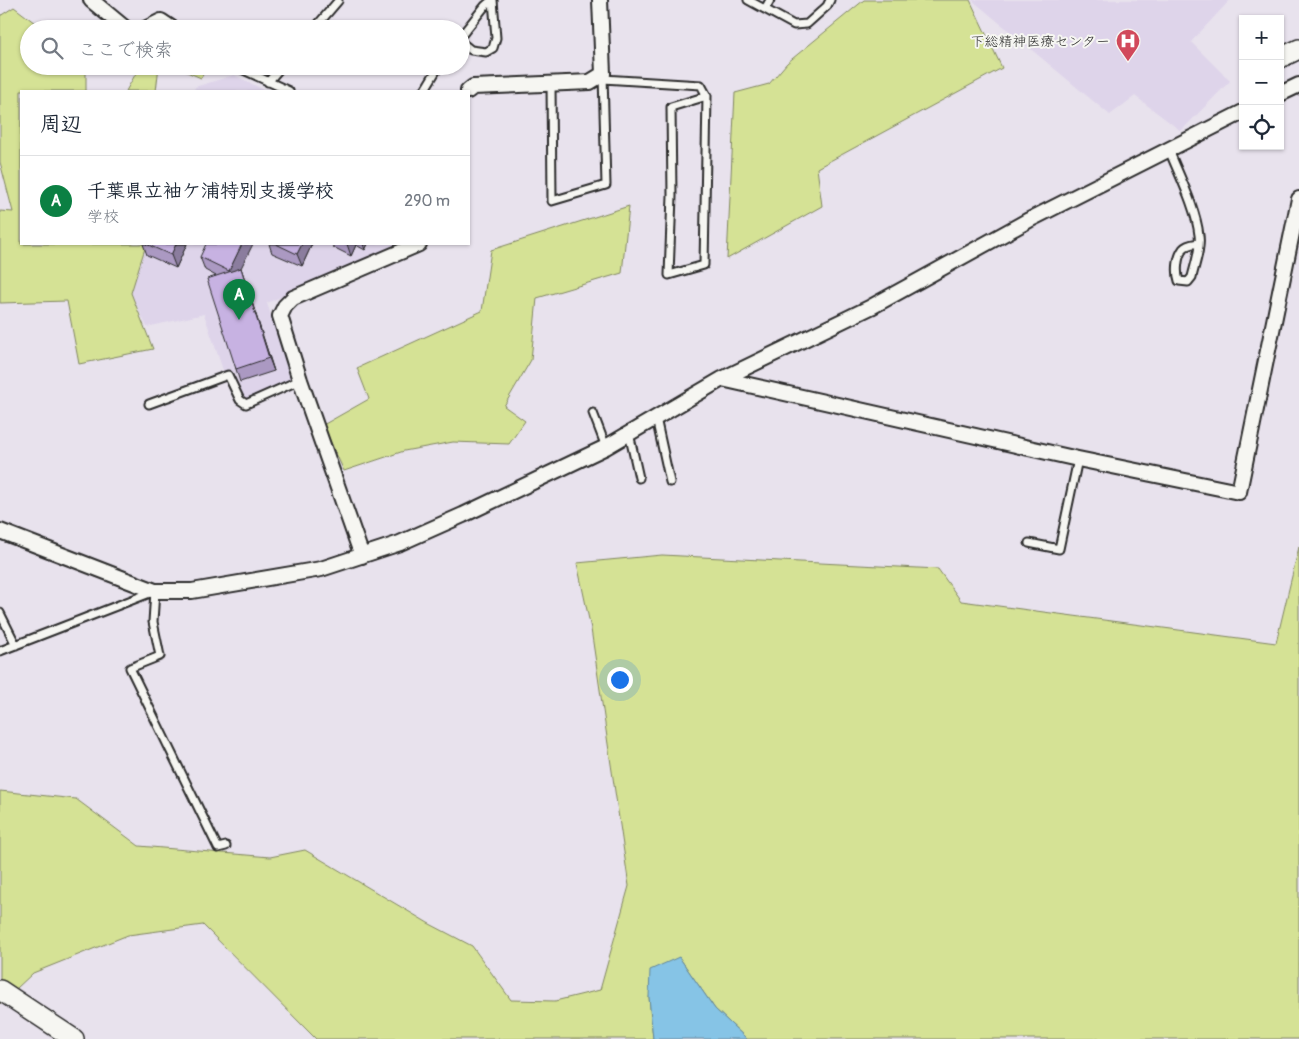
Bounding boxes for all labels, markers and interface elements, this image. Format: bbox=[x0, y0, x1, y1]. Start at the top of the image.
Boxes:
map controls bbox=[1239, 15, 1284, 150]
button: + bbox=[1239, 15, 1284, 60]
search box bbox=[20, 20, 470, 75]
hospital icon: 下総精神医療センター bbox=[1115, 28, 1141, 62]
place label: 下総精神医療センター bbox=[971, 33, 1110, 50]
icon: search bbox=[38, 34, 66, 62]
text: ここで検索 bbox=[78, 38, 173, 62]
button: − bbox=[1239, 60, 1284, 105]
button: locate bbox=[1239, 105, 1284, 150]
text: 周辺 bbox=[40, 111, 82, 138]
text: 千葉県立袖ケ浦特別支援学校 bbox=[87, 179, 334, 203]
text: A bbox=[51, 191, 61, 211]
text: 290 m bbox=[404, 191, 450, 211]
text: 学校 bbox=[87, 207, 119, 227]
pin: A bbox=[223, 279, 255, 320]
your location bbox=[607, 667, 633, 693]

